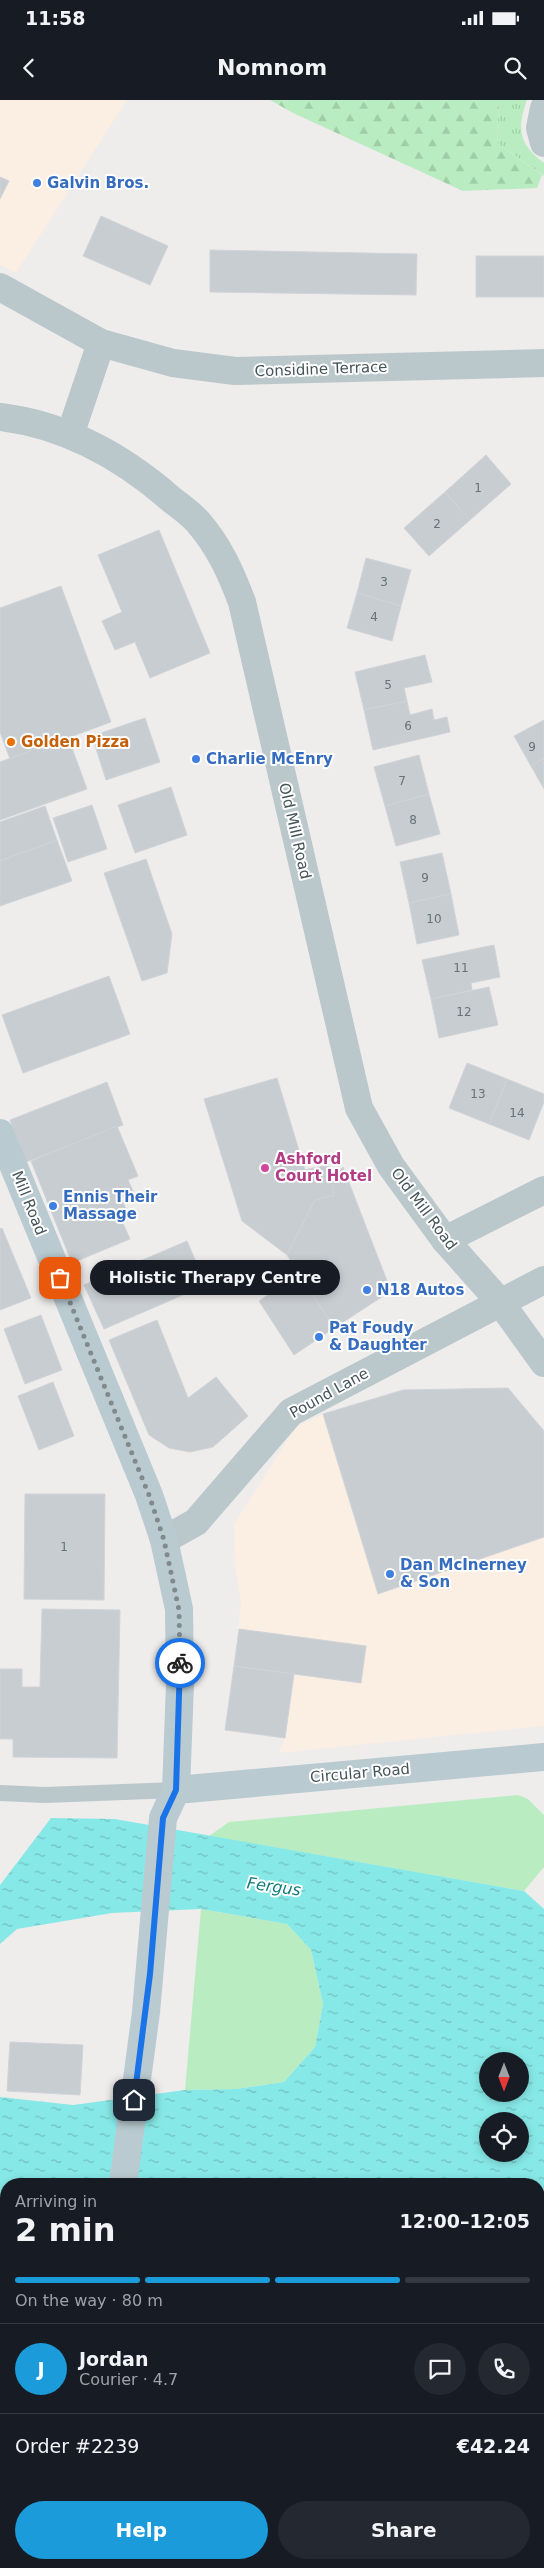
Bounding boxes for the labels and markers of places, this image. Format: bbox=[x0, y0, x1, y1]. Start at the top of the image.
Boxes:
place label: Galvin Bros. bbox=[47, 174, 149, 192]
marker: Galvin Bros. bbox=[31, 177, 43, 189]
place label: Golden Pizza bbox=[21, 733, 129, 751]
marker: Golden Pizza bbox=[5, 736, 17, 748]
place label: Charlie McEnry bbox=[206, 750, 333, 768]
marker: Charlie McEnry bbox=[190, 753, 202, 765]
place label: Ashford Court Hotel bbox=[275, 1150, 372, 1185]
marker: Ashford Court Hotel bbox=[259, 1162, 271, 1174]
place label: Ennis Their Massage bbox=[63, 1188, 158, 1223]
marker: Ennis Their Massage bbox=[47, 1200, 59, 1212]
pin bbox=[39, 1257, 81, 1299]
callout: Holistic Therapy Centre bbox=[90, 1260, 340, 1296]
place label: N18 Autos bbox=[377, 1281, 464, 1299]
marker: N18 Autos bbox=[361, 1284, 373, 1296]
place label: Pat Foudy & Daughter bbox=[329, 1319, 427, 1354]
marker: Pat Foudy & Daughter bbox=[313, 1331, 325, 1343]
place label: Dan McInerney & Son bbox=[400, 1556, 527, 1591]
marker: Dan McInerney & Son bbox=[384, 1568, 396, 1580]
pin bbox=[113, 2079, 155, 2121]

